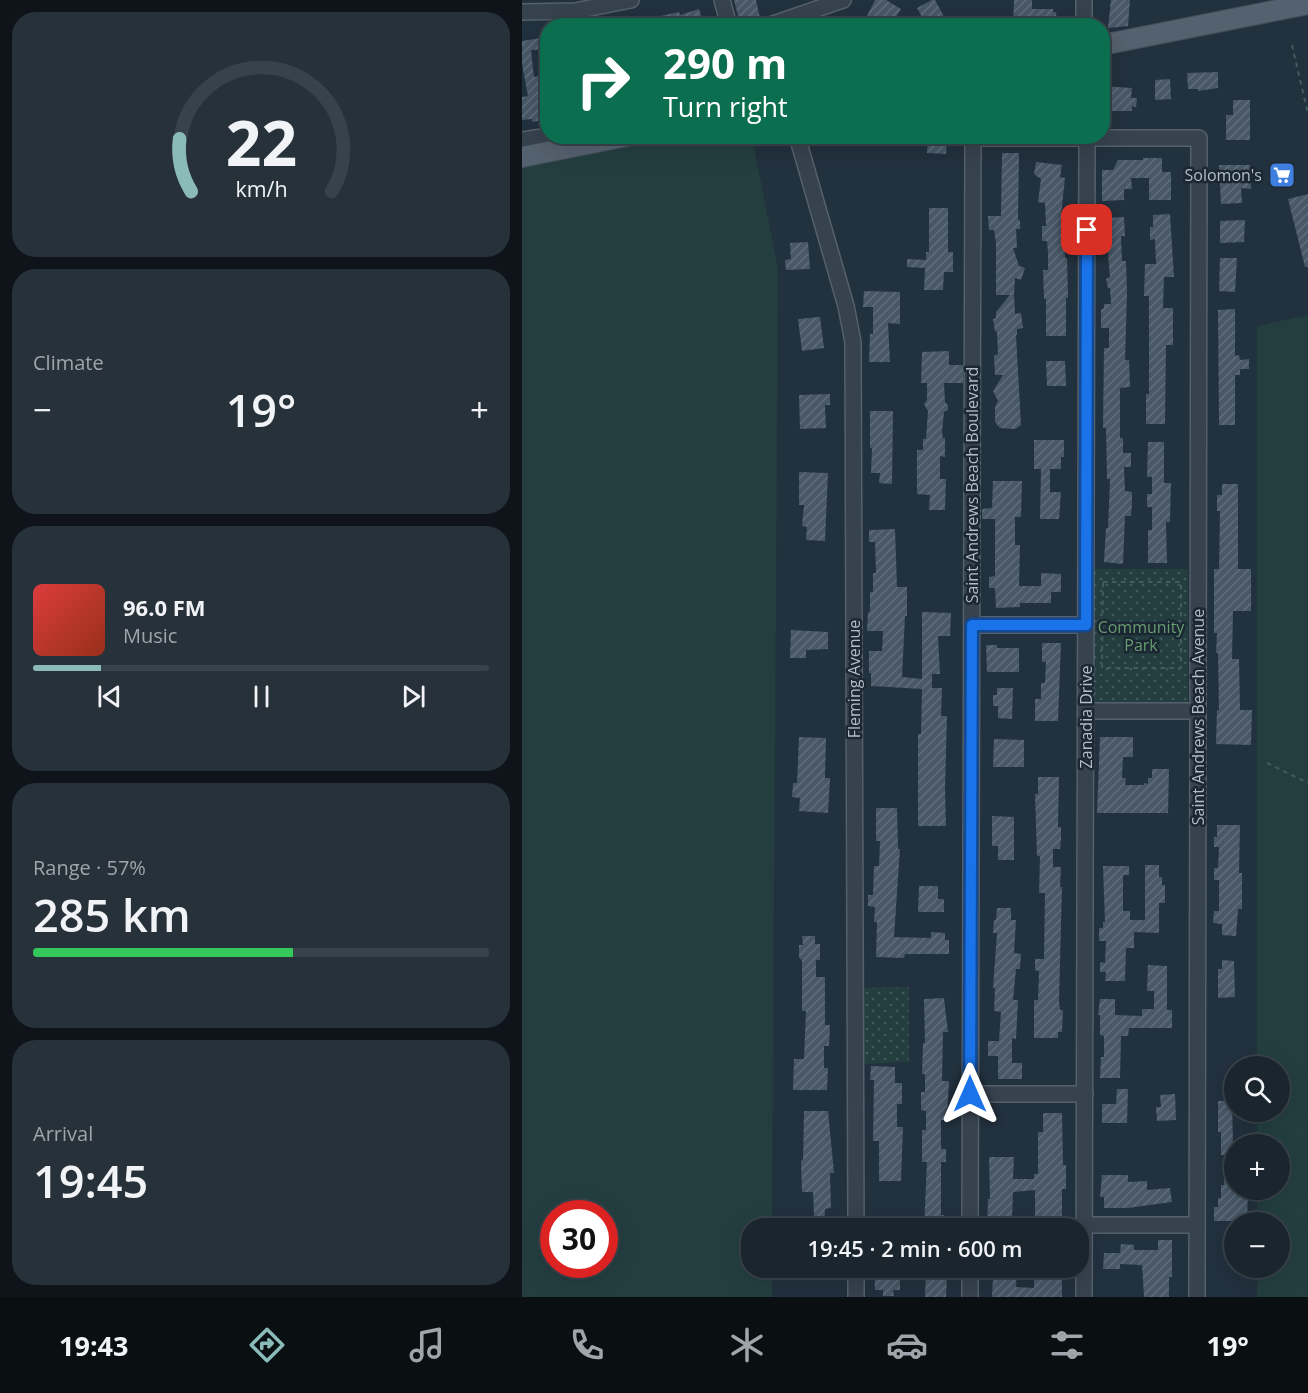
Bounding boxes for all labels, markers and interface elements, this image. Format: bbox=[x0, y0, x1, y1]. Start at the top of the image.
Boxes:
text: 290 m bbox=[663, 34, 787, 91]
icon: right bbox=[564, 42, 642, 120]
text: Turn right bbox=[663, 88, 788, 125]
text: 22 bbox=[225, 99, 297, 184]
supermarket icon: Solomon's bbox=[1267, 160, 1297, 190]
place label: Solomon's bbox=[1185, 164, 1262, 186]
text: km/h bbox=[235, 174, 287, 203]
pin bbox=[1061, 204, 1112, 255]
icon: arrive bbox=[1070, 213, 1103, 246]
text: Climate bbox=[33, 349, 104, 376]
street label: Saint Andrews Beach Boulevard bbox=[961, 367, 983, 603]
text: 19° bbox=[226, 379, 296, 440]
text: − bbox=[33, 387, 52, 432]
text: + bbox=[470, 387, 489, 432]
text: 96.0 FM bbox=[123, 592, 206, 622]
street label: Saint Andrews Beach Avenue bbox=[1187, 609, 1209, 825]
park label: Community Park bbox=[1098, 616, 1185, 656]
street label: Fleming Avenue bbox=[843, 620, 865, 738]
text: Music bbox=[123, 622, 177, 649]
street label: Zanadia Drive bbox=[1075, 666, 1097, 768]
icon: previous bbox=[93, 680, 126, 713]
icon: pause bbox=[245, 680, 278, 713]
icon: next bbox=[397, 680, 430, 713]
text: Range · 57% bbox=[33, 854, 146, 881]
text: 285 km bbox=[33, 884, 191, 945]
map controls bbox=[1224, 1056, 1290, 1278]
button: search bbox=[1224, 1056, 1290, 1122]
position arrow bbox=[938, 1062, 1002, 1126]
text: Arrival bbox=[33, 1120, 93, 1147]
button: + bbox=[1224, 1134, 1290, 1200]
text: 19:45 bbox=[33, 1150, 148, 1211]
speed limit sign: 30 bbox=[540, 1200, 618, 1278]
button: − bbox=[1224, 1212, 1290, 1278]
text: 19:45 · 2 min · 600 m bbox=[807, 1233, 1023, 1263]
icon: directions bbox=[246, 1324, 288, 1366]
icon: music bbox=[406, 1324, 448, 1366]
icon: phone bbox=[566, 1324, 608, 1366]
icon: climate bbox=[726, 1324, 768, 1366]
icon: car bbox=[886, 1324, 928, 1366]
icon: filters bbox=[1046, 1324, 1088, 1366]
text: 19:43 bbox=[59, 1327, 128, 1364]
text: 19° bbox=[1206, 1327, 1249, 1364]

